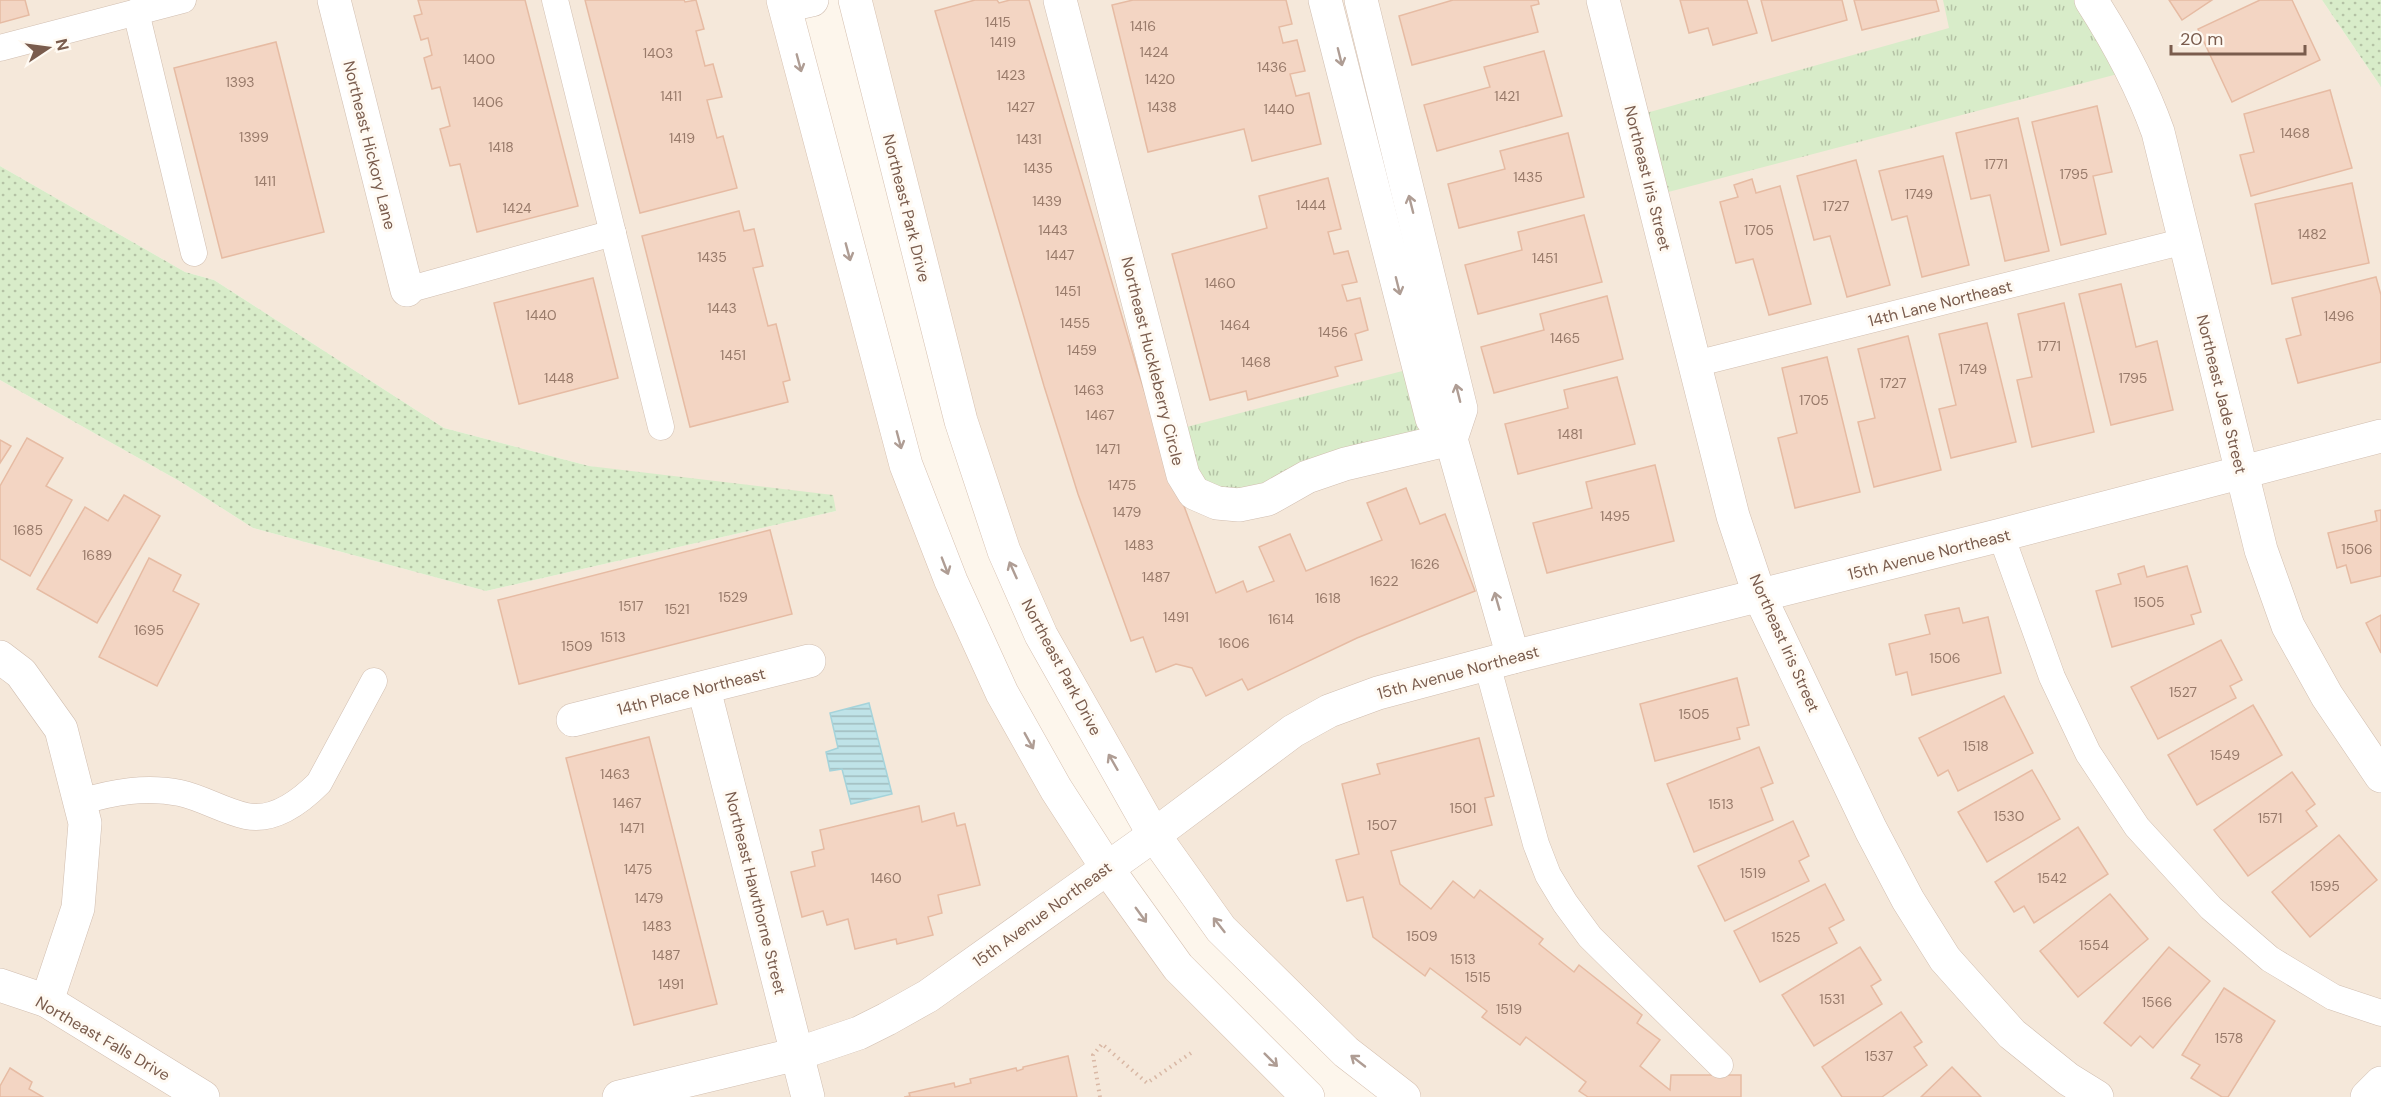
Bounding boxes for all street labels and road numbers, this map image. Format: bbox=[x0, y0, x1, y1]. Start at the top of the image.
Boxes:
street label: Northeast Hickory Lane bbox=[338, 59, 401, 232]
street label: Northeast Iris Street bbox=[1619, 103, 1676, 253]
street label: Northeast Park Drive bbox=[878, 132, 935, 284]
street label: Northeast Huckleberry Circle bbox=[1116, 254, 1189, 468]
street label: 14th Lane Northeast bbox=[1866, 275, 2014, 332]
street label: Northeast Jade Street bbox=[2192, 312, 2251, 476]
street label: 15th Avenue Northeast bbox=[1846, 524, 2013, 585]
street label: Northeast Iris Street bbox=[1745, 571, 1824, 716]
street label: Northeast Park Drive bbox=[1017, 595, 1106, 739]
street label: 15th Avenue Northeast bbox=[1375, 641, 1541, 704]
street label: 14th Place Northeast bbox=[615, 663, 767, 720]
street label: Northeast Hawthorne Street bbox=[720, 790, 791, 997]
street label: 15th Avenue Northeast bbox=[969, 857, 1116, 972]
street label: Northeast Falls Drive bbox=[32, 991, 174, 1086]

